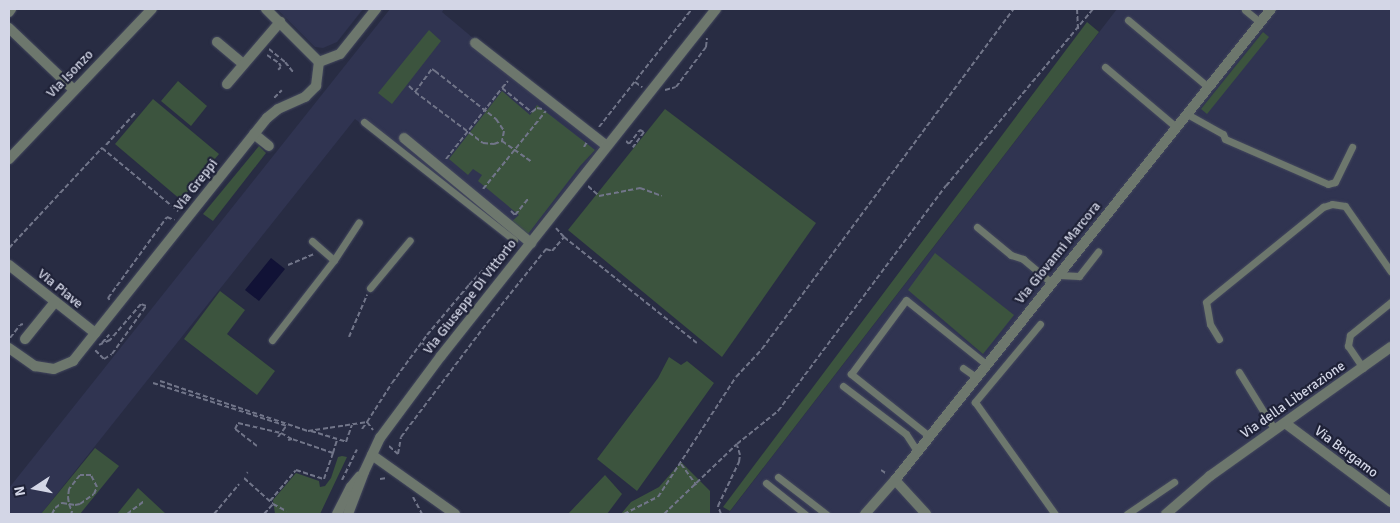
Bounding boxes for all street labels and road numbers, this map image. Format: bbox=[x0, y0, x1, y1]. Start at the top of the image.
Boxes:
street label: Via Isonzo bbox=[43, 46, 97, 102]
street label: Via Greppi bbox=[170, 156, 222, 214]
street label: Via Giovanni Marcora bbox=[1012, 198, 1104, 308]
street label: Via Giuseppe Di Vittorio bbox=[420, 236, 520, 358]
street label: Via Piave bbox=[34, 266, 86, 312]
street label: Via della Liberazione bbox=[1237, 358, 1349, 442]
street label: Via Bergamo bbox=[1311, 423, 1381, 481]

